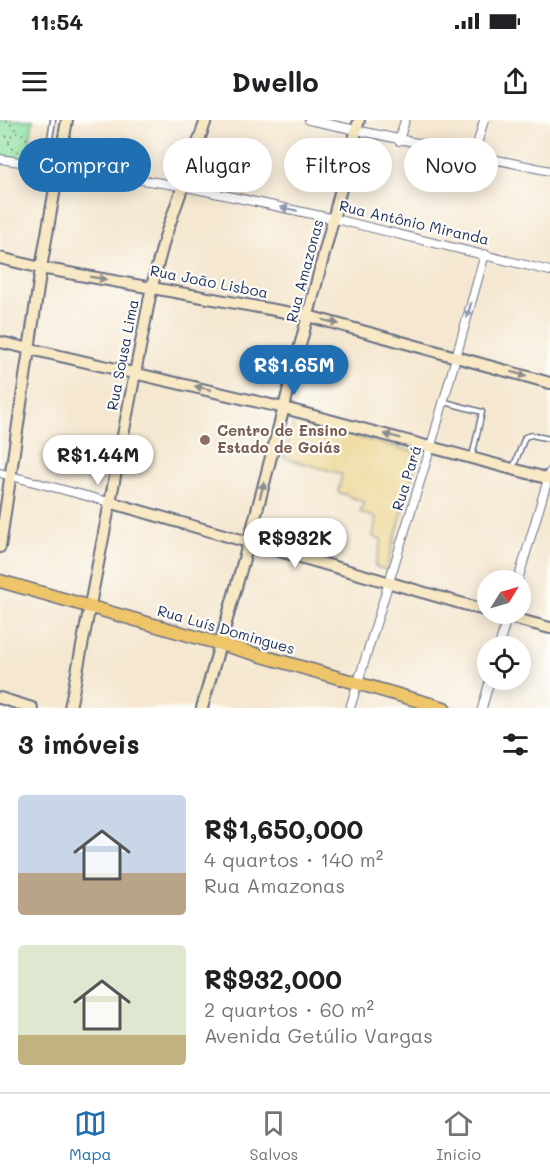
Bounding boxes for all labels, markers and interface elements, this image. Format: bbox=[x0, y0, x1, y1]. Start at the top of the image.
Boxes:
text: 11:54 bbox=[30, 7, 83, 36]
text: Dwello bbox=[231, 64, 319, 99]
icon: menu bbox=[18, 65, 51, 98]
icon: share bbox=[499, 65, 532, 98]
chip: Comprar bbox=[18, 138, 151, 192]
chip: Alugar bbox=[163, 138, 272, 192]
chip: Filtros bbox=[284, 138, 392, 192]
chip: Novo bbox=[404, 138, 498, 192]
street label: Rua Antônio Miranda bbox=[337, 195, 491, 249]
one-way arrow bbox=[279, 204, 298, 213]
street label: Rua Amazonas bbox=[281, 217, 327, 324]
street label: Rua João Lisboa bbox=[149, 260, 270, 302]
one-way arrow bbox=[89, 273, 108, 282]
street label: Rua Sousa Lima bbox=[101, 298, 143, 412]
one-way arrow bbox=[464, 301, 473, 319]
one-way arrow bbox=[322, 318, 340, 327]
pin: R$1.65M bbox=[239, 345, 349, 396]
text: R$1.65M bbox=[253, 351, 335, 377]
one-way arrow bbox=[510, 370, 528, 379]
one-way arrow bbox=[194, 383, 212, 393]
place label: Centro de Ensino Estado de Goiás bbox=[217, 420, 347, 457]
one-way arrow bbox=[383, 431, 401, 440]
marker: Centro de Ensino Estado de Goiás bbox=[198, 433, 212, 447]
pin: R$1.44M bbox=[43, 435, 153, 486]
text: R$1.44M bbox=[57, 441, 139, 467]
street label: Rua Pará bbox=[387, 443, 425, 513]
one-way arrow bbox=[258, 481, 268, 499]
pin: R$932K bbox=[246, 518, 344, 569]
text: R$932K bbox=[258, 524, 332, 550]
north arrow bbox=[477, 570, 531, 624]
map controls bbox=[477, 570, 531, 690]
street label: Rua Luís Domingues bbox=[155, 600, 297, 658]
button: locate bbox=[477, 636, 531, 690]
text: 3 imóveis bbox=[18, 727, 140, 761]
icon: filters bbox=[499, 728, 532, 761]
text: R$1,650,000 bbox=[204, 812, 363, 846]
icon: home bbox=[66, 819, 138, 891]
text: 4 quartos · 140 m² bbox=[204, 846, 383, 872]
text: Rua Amazonas bbox=[204, 872, 345, 898]
text: R$932,000 bbox=[204, 962, 342, 996]
icon: home bbox=[66, 969, 138, 1041]
text: 2 quartos · 60 m² bbox=[204, 996, 374, 1022]
text: Avenida Getúlio Vargas bbox=[204, 1022, 433, 1048]
tab: Mapa bbox=[69, 1107, 112, 1164]
tab: Salvos bbox=[250, 1107, 298, 1164]
tab: Início bbox=[436, 1107, 481, 1164]

